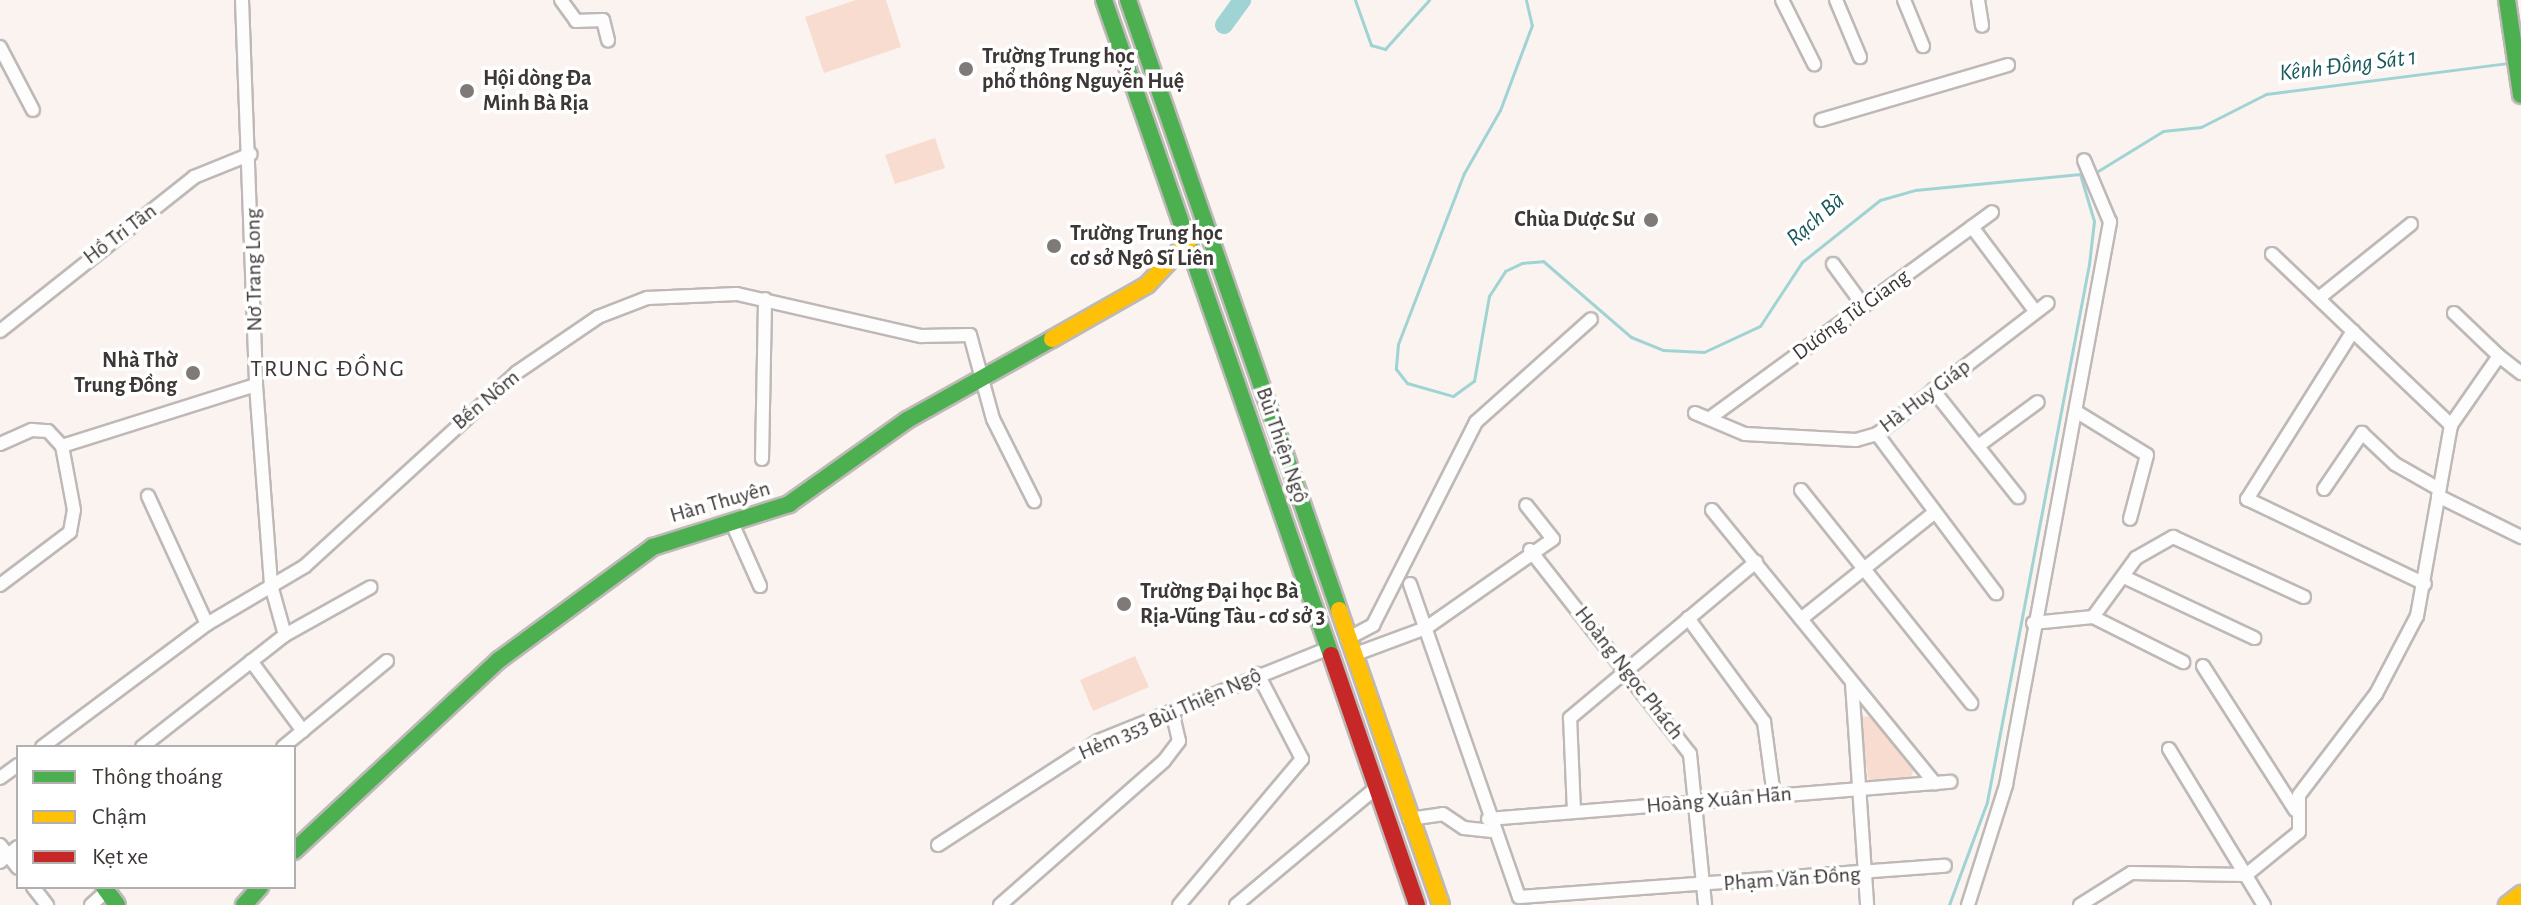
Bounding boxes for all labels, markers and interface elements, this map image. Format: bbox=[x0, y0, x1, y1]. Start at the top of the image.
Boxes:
place label: Trường Trung học phổ thông Nguyễn Huệ bbox=[982, 43, 1184, 94]
water label: Kênh Đồng Sát 1 bbox=[2278, 43, 2418, 89]
marker: Trường Trung học phổ thông Nguyễn Huệ bbox=[957, 60, 975, 78]
place label: Hội dòng Đa Minh Bà Rịa bbox=[483, 65, 592, 116]
marker: Hội dòng Đa Minh Bà Rịa bbox=[458, 82, 476, 100]
water label: Rạch Bà bbox=[1781, 187, 1851, 253]
street label: Hồ Tri Tân bbox=[78, 198, 162, 270]
place label: Chùa Dược Sư bbox=[1514, 207, 1635, 233]
street label: Nơ Trang Long bbox=[240, 208, 268, 332]
marker: Chùa Dược Sư bbox=[1642, 211, 1660, 229]
place label: Trường Trung học cơ sở Ngô Sĩ Liên bbox=[1070, 220, 1222, 272]
marker: Trường Trung học cơ sở Ngô Sĩ Liên bbox=[1045, 237, 1063, 255]
street label: Dương Tử Giang bbox=[1787, 264, 1915, 366]
place label: Nhà Thờ Trung Đồng bbox=[74, 347, 177, 398]
street label: Hà Huy Giáp bbox=[1874, 353, 1976, 439]
district label: TRUNG ĐỒNG bbox=[250, 356, 406, 384]
marker: Nhà Thờ Trung Đồng bbox=[184, 364, 202, 382]
street label: Bến Nôm bbox=[447, 364, 525, 436]
street label: Bùi Thiện Ngộ bbox=[1250, 384, 1314, 506]
street label: Hàn Thuyên bbox=[667, 475, 773, 529]
place label: Trường Đại học Bà Rịa-Vũng Tàu - cơ sở 3 bbox=[1140, 578, 1325, 630]
marker: Trường Đại học Bà Rịa-Vũng Tàu - cơ sở 3 bbox=[1115, 595, 1133, 613]
street label: Hoàng Ngọc Phách bbox=[1569, 601, 1689, 745]
street label: Hẻm 353 Bùi Thiện Ngộ bbox=[1074, 662, 1266, 766]
legend bbox=[16, 745, 296, 889]
text: Thông thoáng bbox=[92, 765, 222, 789]
street label: Hoàng Xuân Hãn bbox=[1645, 780, 1793, 820]
text: Chậm bbox=[92, 805, 147, 829]
text: Kẹt xe bbox=[92, 845, 148, 869]
street label: Phạm Văn Đồng bbox=[1722, 861, 1862, 897]

